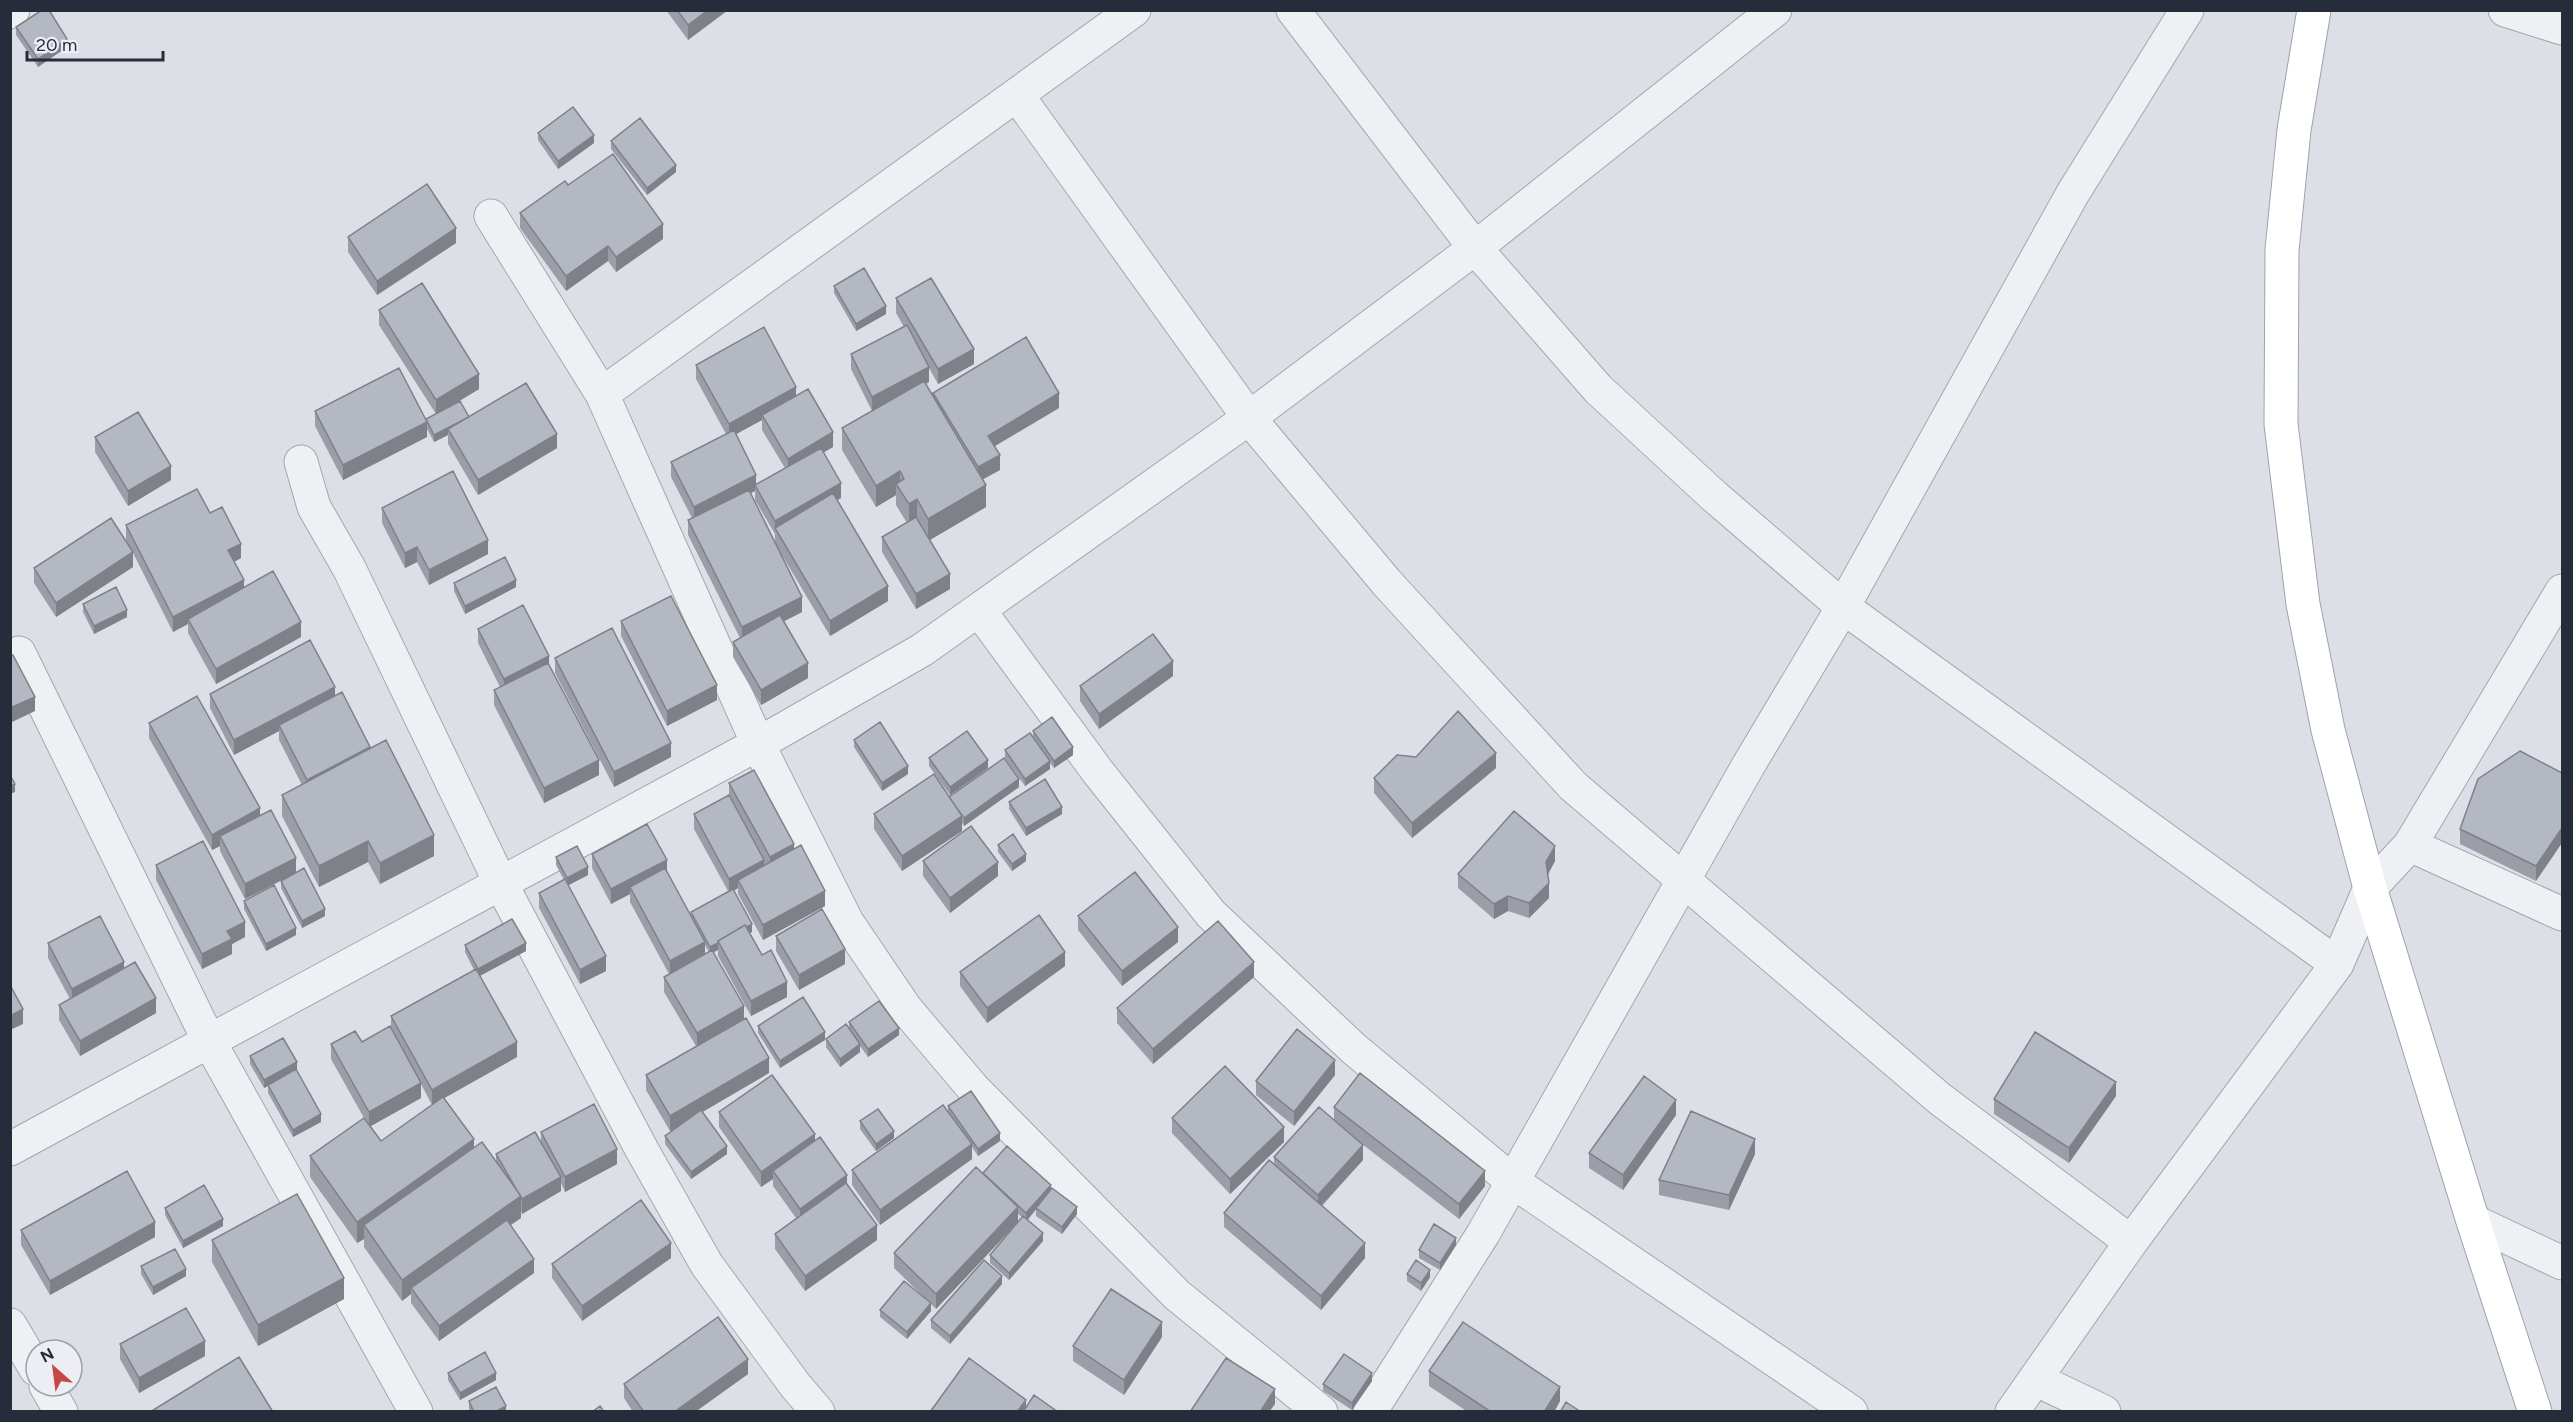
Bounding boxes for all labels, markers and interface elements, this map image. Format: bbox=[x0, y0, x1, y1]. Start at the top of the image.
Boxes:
scale bar bbox=[27, 24, 164, 62]
text: 20 m bbox=[36, 34, 77, 56]
north arrow bbox=[24, 1338, 84, 1398]
text: N bbox=[37, 1344, 57, 1366]

